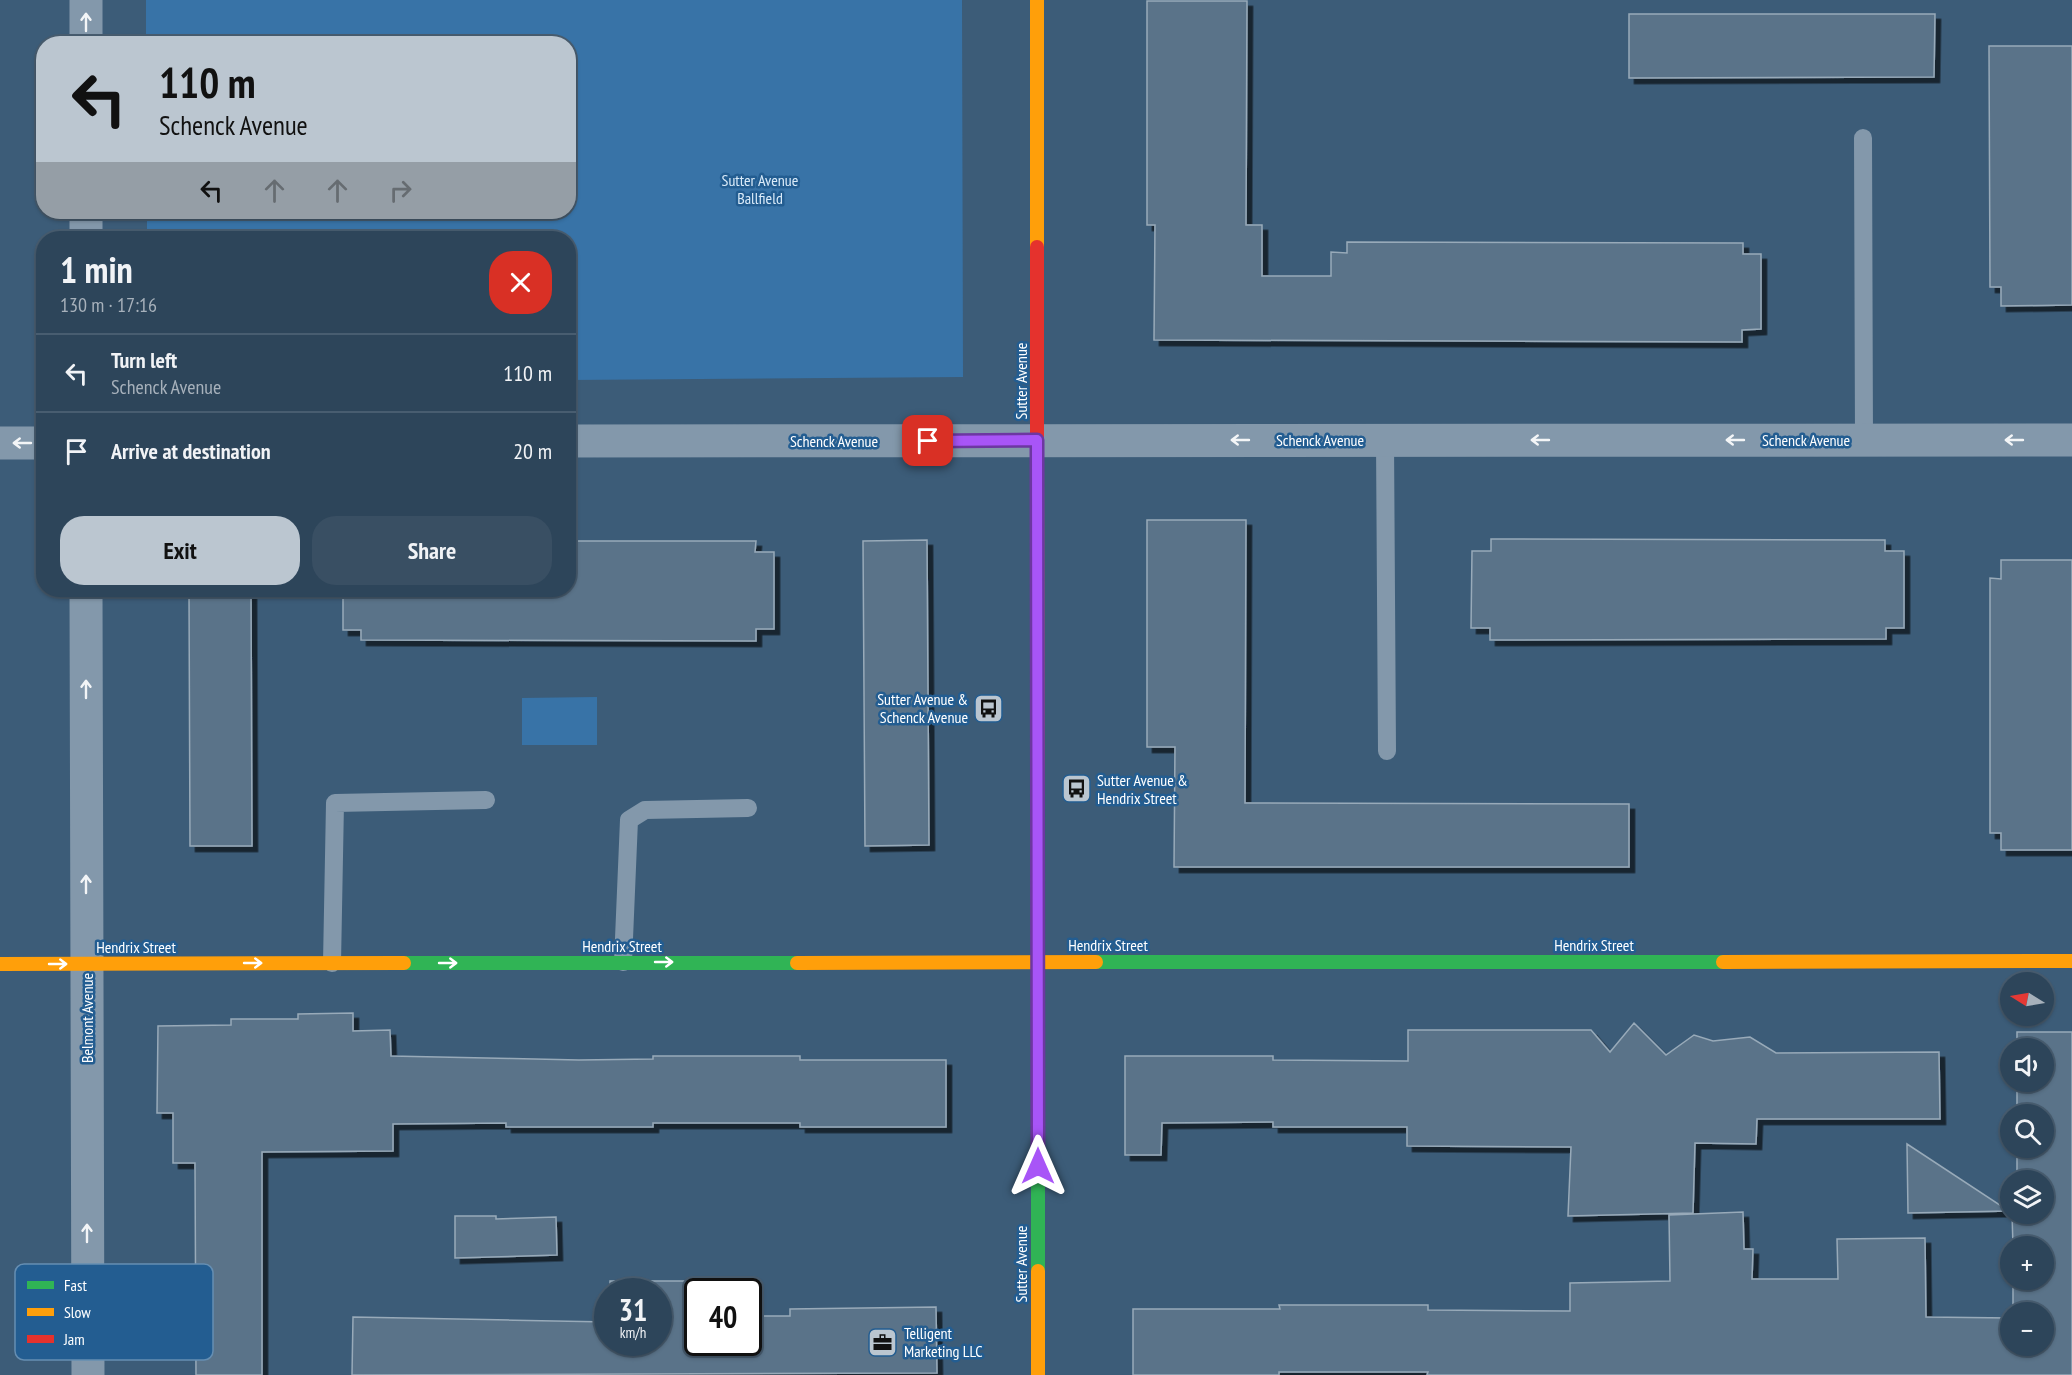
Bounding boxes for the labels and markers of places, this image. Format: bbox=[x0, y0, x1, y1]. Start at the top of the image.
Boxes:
pin bbox=[902, 415, 953, 466]
place label: Sutter Avenue & Schenck Avenue bbox=[877, 689, 968, 727]
bus stop icon: Sutter Avenue & Schenck Avenue bbox=[973, 692, 1005, 724]
place label: Sutter Avenue & Hendrix Street bbox=[1097, 770, 1188, 808]
bus stop icon: Sutter Avenue & Hendrix Street bbox=[1060, 773, 1092, 805]
place label: Telligent Marketing LLC bbox=[904, 1323, 983, 1361]
office icon: Telligent Marketing LLC bbox=[867, 1326, 899, 1358]

